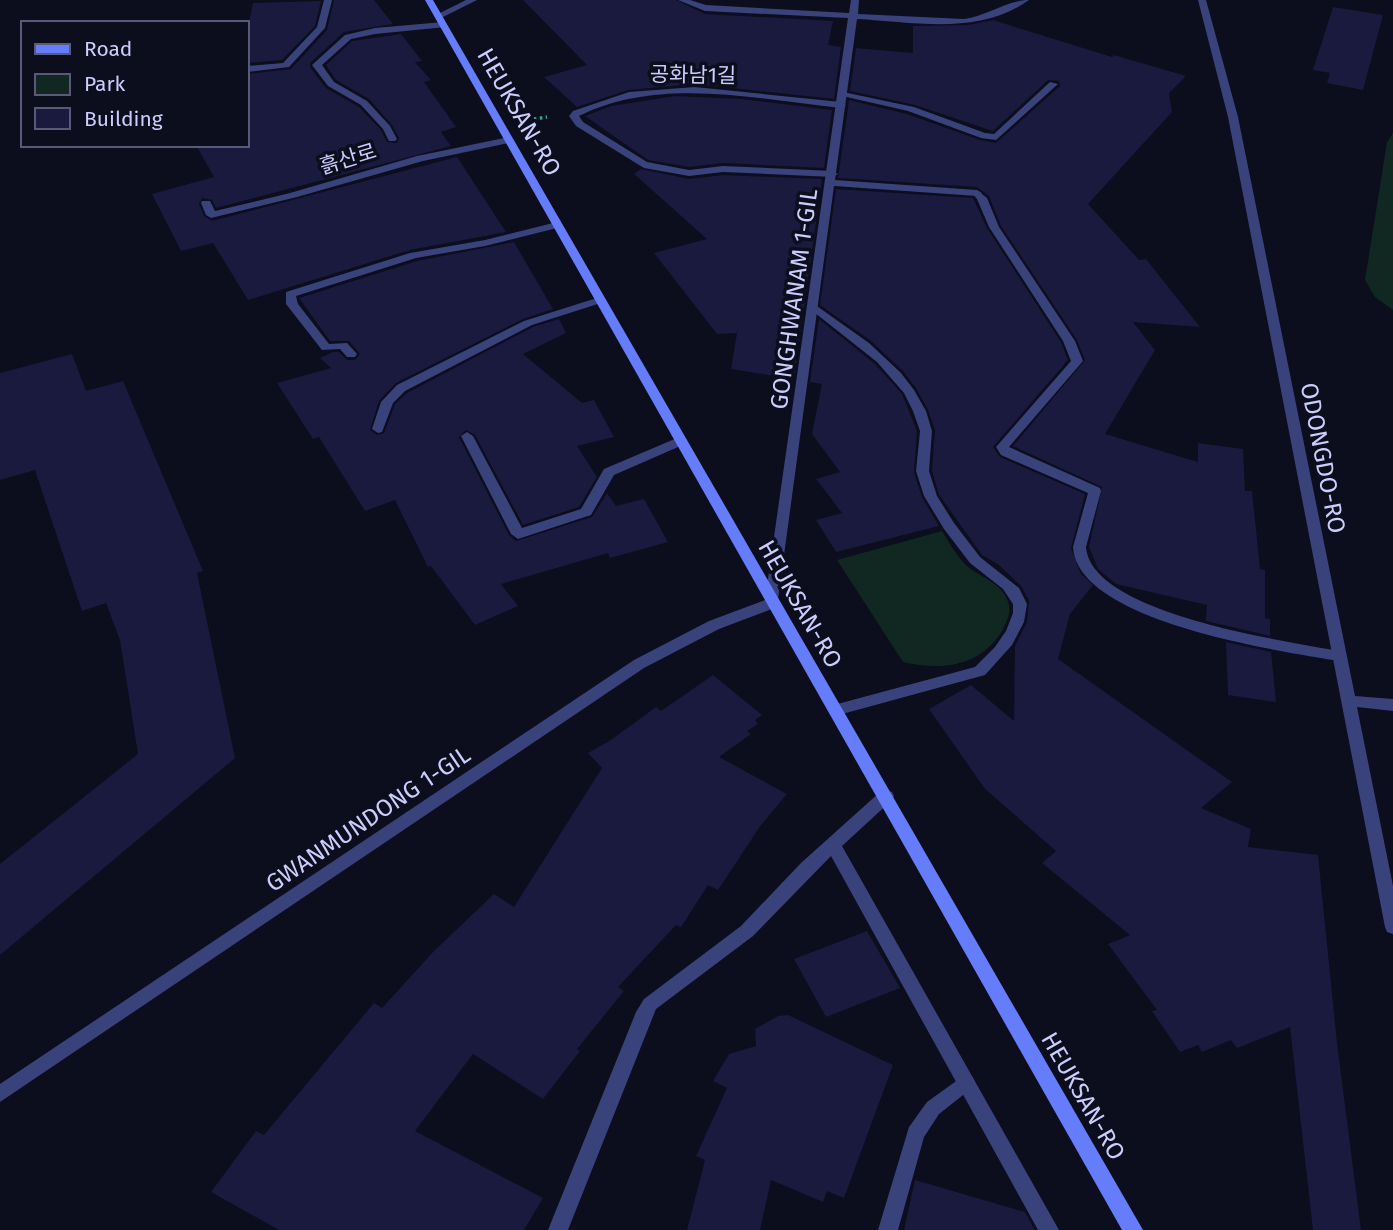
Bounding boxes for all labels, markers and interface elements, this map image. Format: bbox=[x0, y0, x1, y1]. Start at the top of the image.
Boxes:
legend bbox=[21, 21, 248, 147]
text: Road bbox=[84, 36, 132, 62]
street label: HEUKSAN-RO bbox=[471, 43, 567, 181]
street label: 공화남1길 bbox=[650, 61, 736, 89]
text: Park bbox=[84, 71, 126, 97]
text: Building bbox=[84, 106, 163, 132]
street label: 흙산로 bbox=[316, 138, 380, 180]
street label: GONGHWANAM 1-GIL bbox=[765, 187, 823, 411]
street label: ODONGDO-RO bbox=[1295, 380, 1351, 536]
street label: HEUKSAN-RO bbox=[752, 535, 848, 673]
street label: GWANMUNDONG 1-GIL bbox=[261, 740, 475, 898]
street label: HEUKSAN-RO bbox=[1035, 1027, 1131, 1165]

